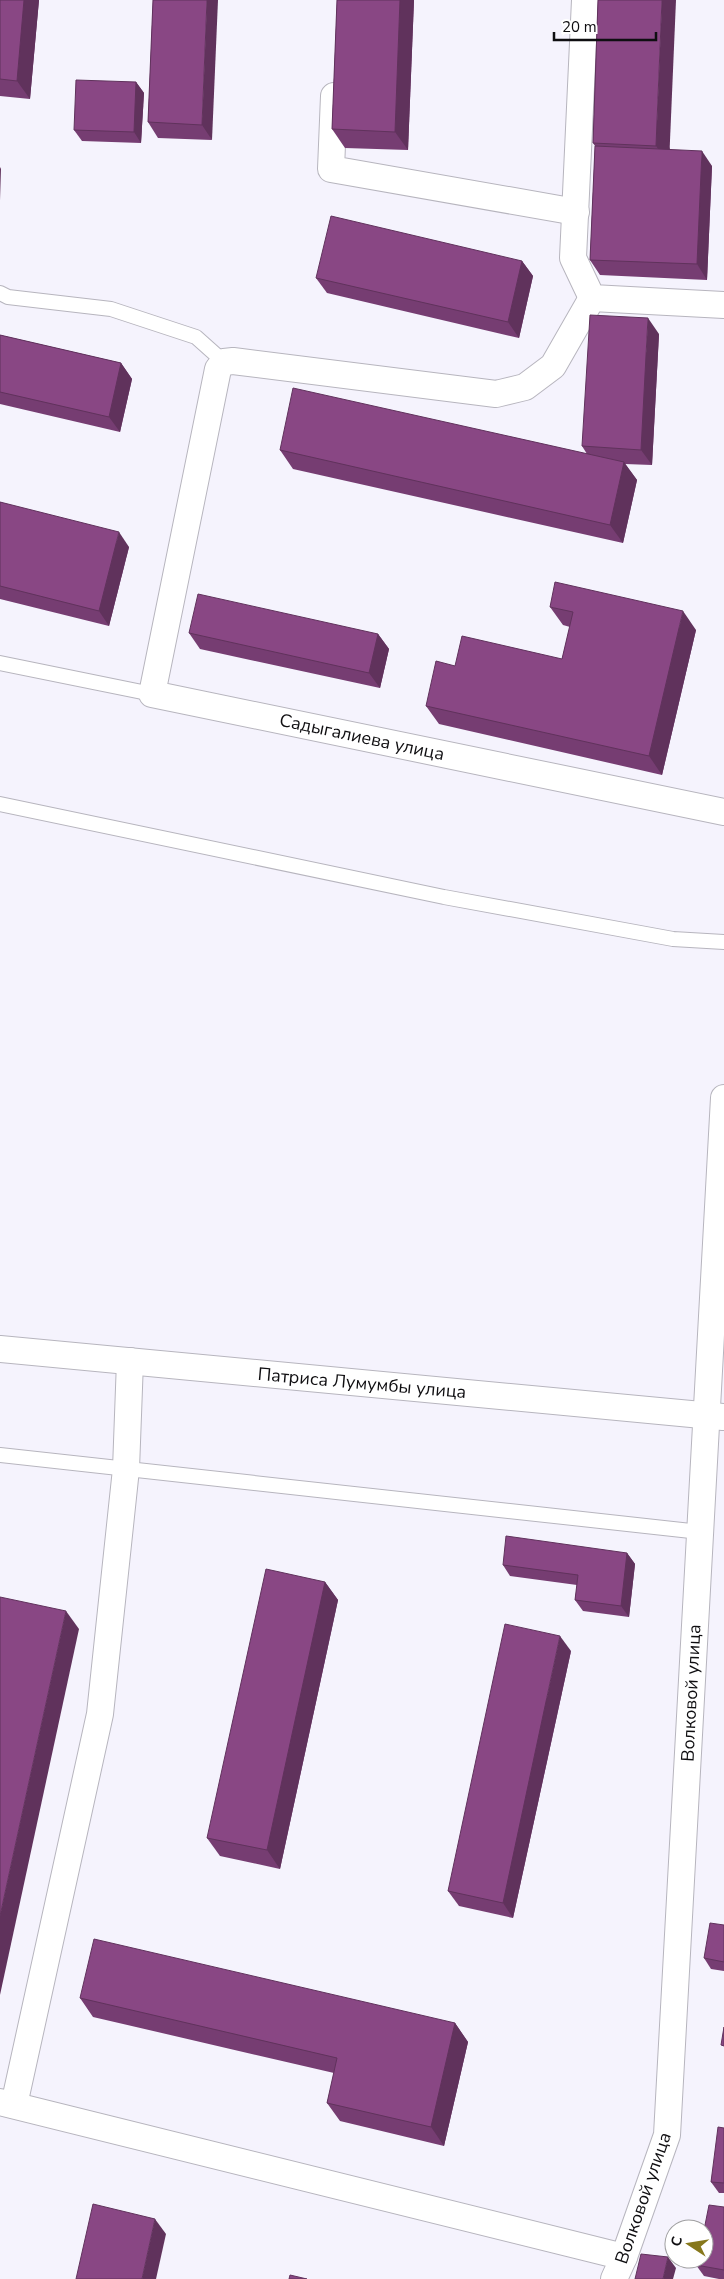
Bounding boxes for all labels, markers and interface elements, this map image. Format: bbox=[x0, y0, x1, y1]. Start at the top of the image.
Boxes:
scale bar bbox=[554, 10, 656, 42]
text: 20 m bbox=[562, 17, 597, 37]
street label: Садыгалиева улица bbox=[277, 708, 447, 766]
street label: Патриса Лумумбы улица bbox=[257, 1362, 467, 1404]
street label: Волковой улица bbox=[675, 1624, 707, 1762]
street label: Волковой улица bbox=[609, 2129, 677, 2267]
north arrow bbox=[664, 2219, 714, 2269]
text: С bbox=[666, 2234, 687, 2248]

